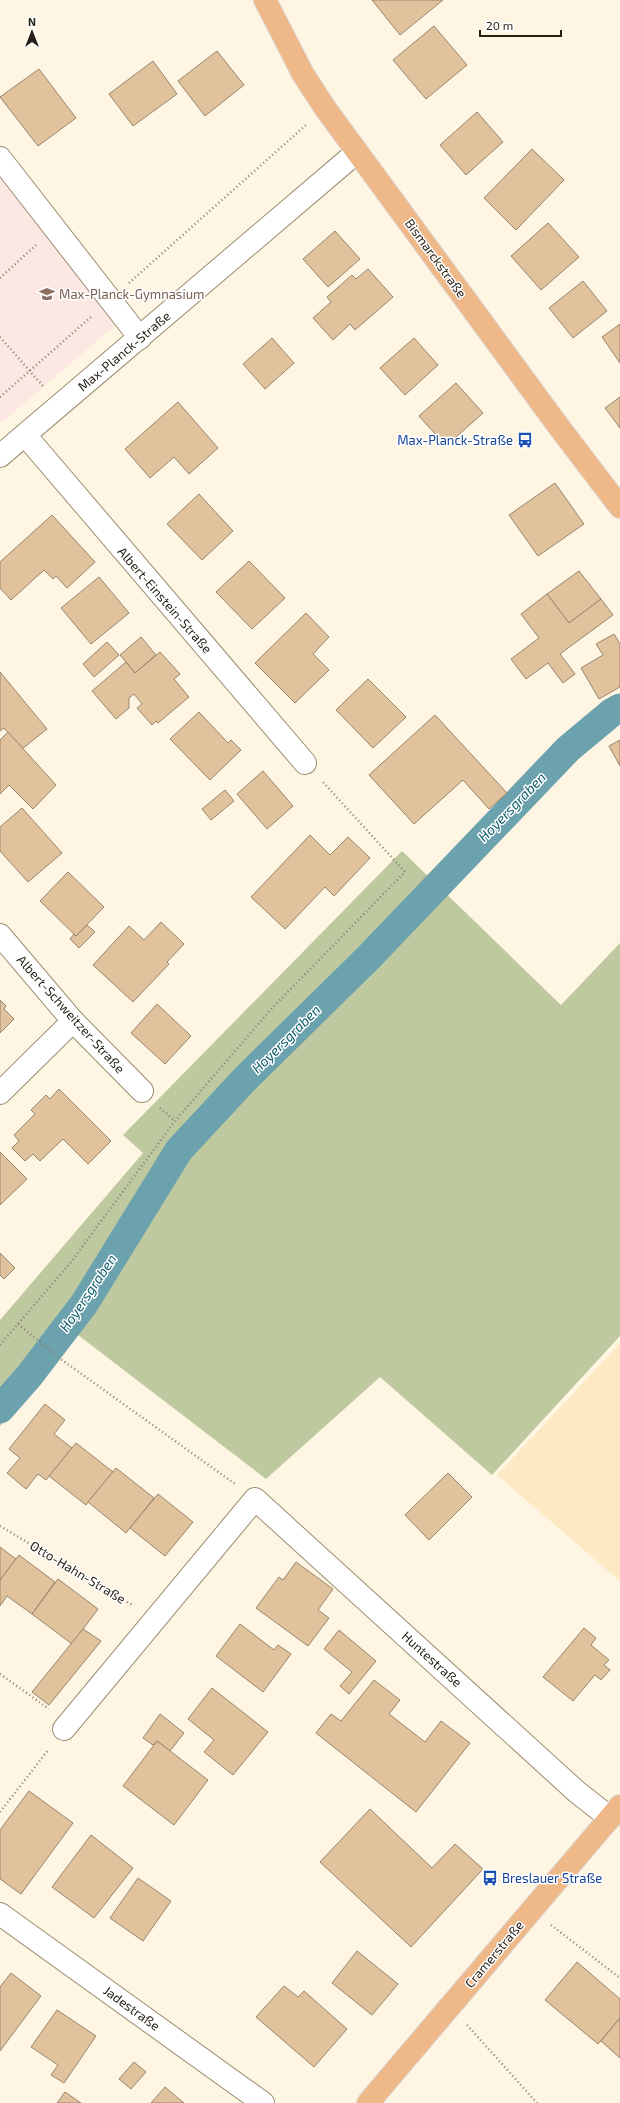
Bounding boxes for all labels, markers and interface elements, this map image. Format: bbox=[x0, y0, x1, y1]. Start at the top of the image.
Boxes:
north arrow bbox=[12, 12, 52, 52]
scale bar bbox=[480, 12, 561, 38]
text: N bbox=[28, 15, 36, 28]
text: 20 m bbox=[486, 18, 513, 32]
street label: Bismarckstraße bbox=[402, 215, 470, 301]
school or university icon: Max-Planck-Gymnasium bbox=[38, 285, 56, 303]
place label: Max-Planck-Gymnasium bbox=[59, 286, 204, 302]
street label: Max-Planck-Straße bbox=[74, 308, 174, 394]
bus stop icon: Max-Planck-Straße bbox=[516, 431, 534, 449]
place label: Max-Planck-Straße bbox=[397, 432, 513, 448]
street label: Albert-Einstein-Straße bbox=[114, 544, 216, 656]
water label: Hoyersgraben bbox=[474, 768, 549, 845]
street label: Albert-Schweitzer-Straße bbox=[14, 952, 128, 1076]
water label: Hoyersgraben bbox=[248, 1001, 323, 1076]
water label: Hoyersgraben bbox=[55, 1251, 120, 1335]
street label: Otto-Hahn-Straße bbox=[27, 1537, 129, 1607]
street label: Huntestraße bbox=[399, 1628, 465, 1690]
bus stop icon: Breslauer Straße bbox=[481, 1869, 499, 1887]
place label: Breslauer Straße bbox=[502, 1870, 602, 1886]
street label: Cramerstraße bbox=[461, 1917, 527, 1991]
street label: Jadestraße bbox=[101, 1982, 163, 2034]

